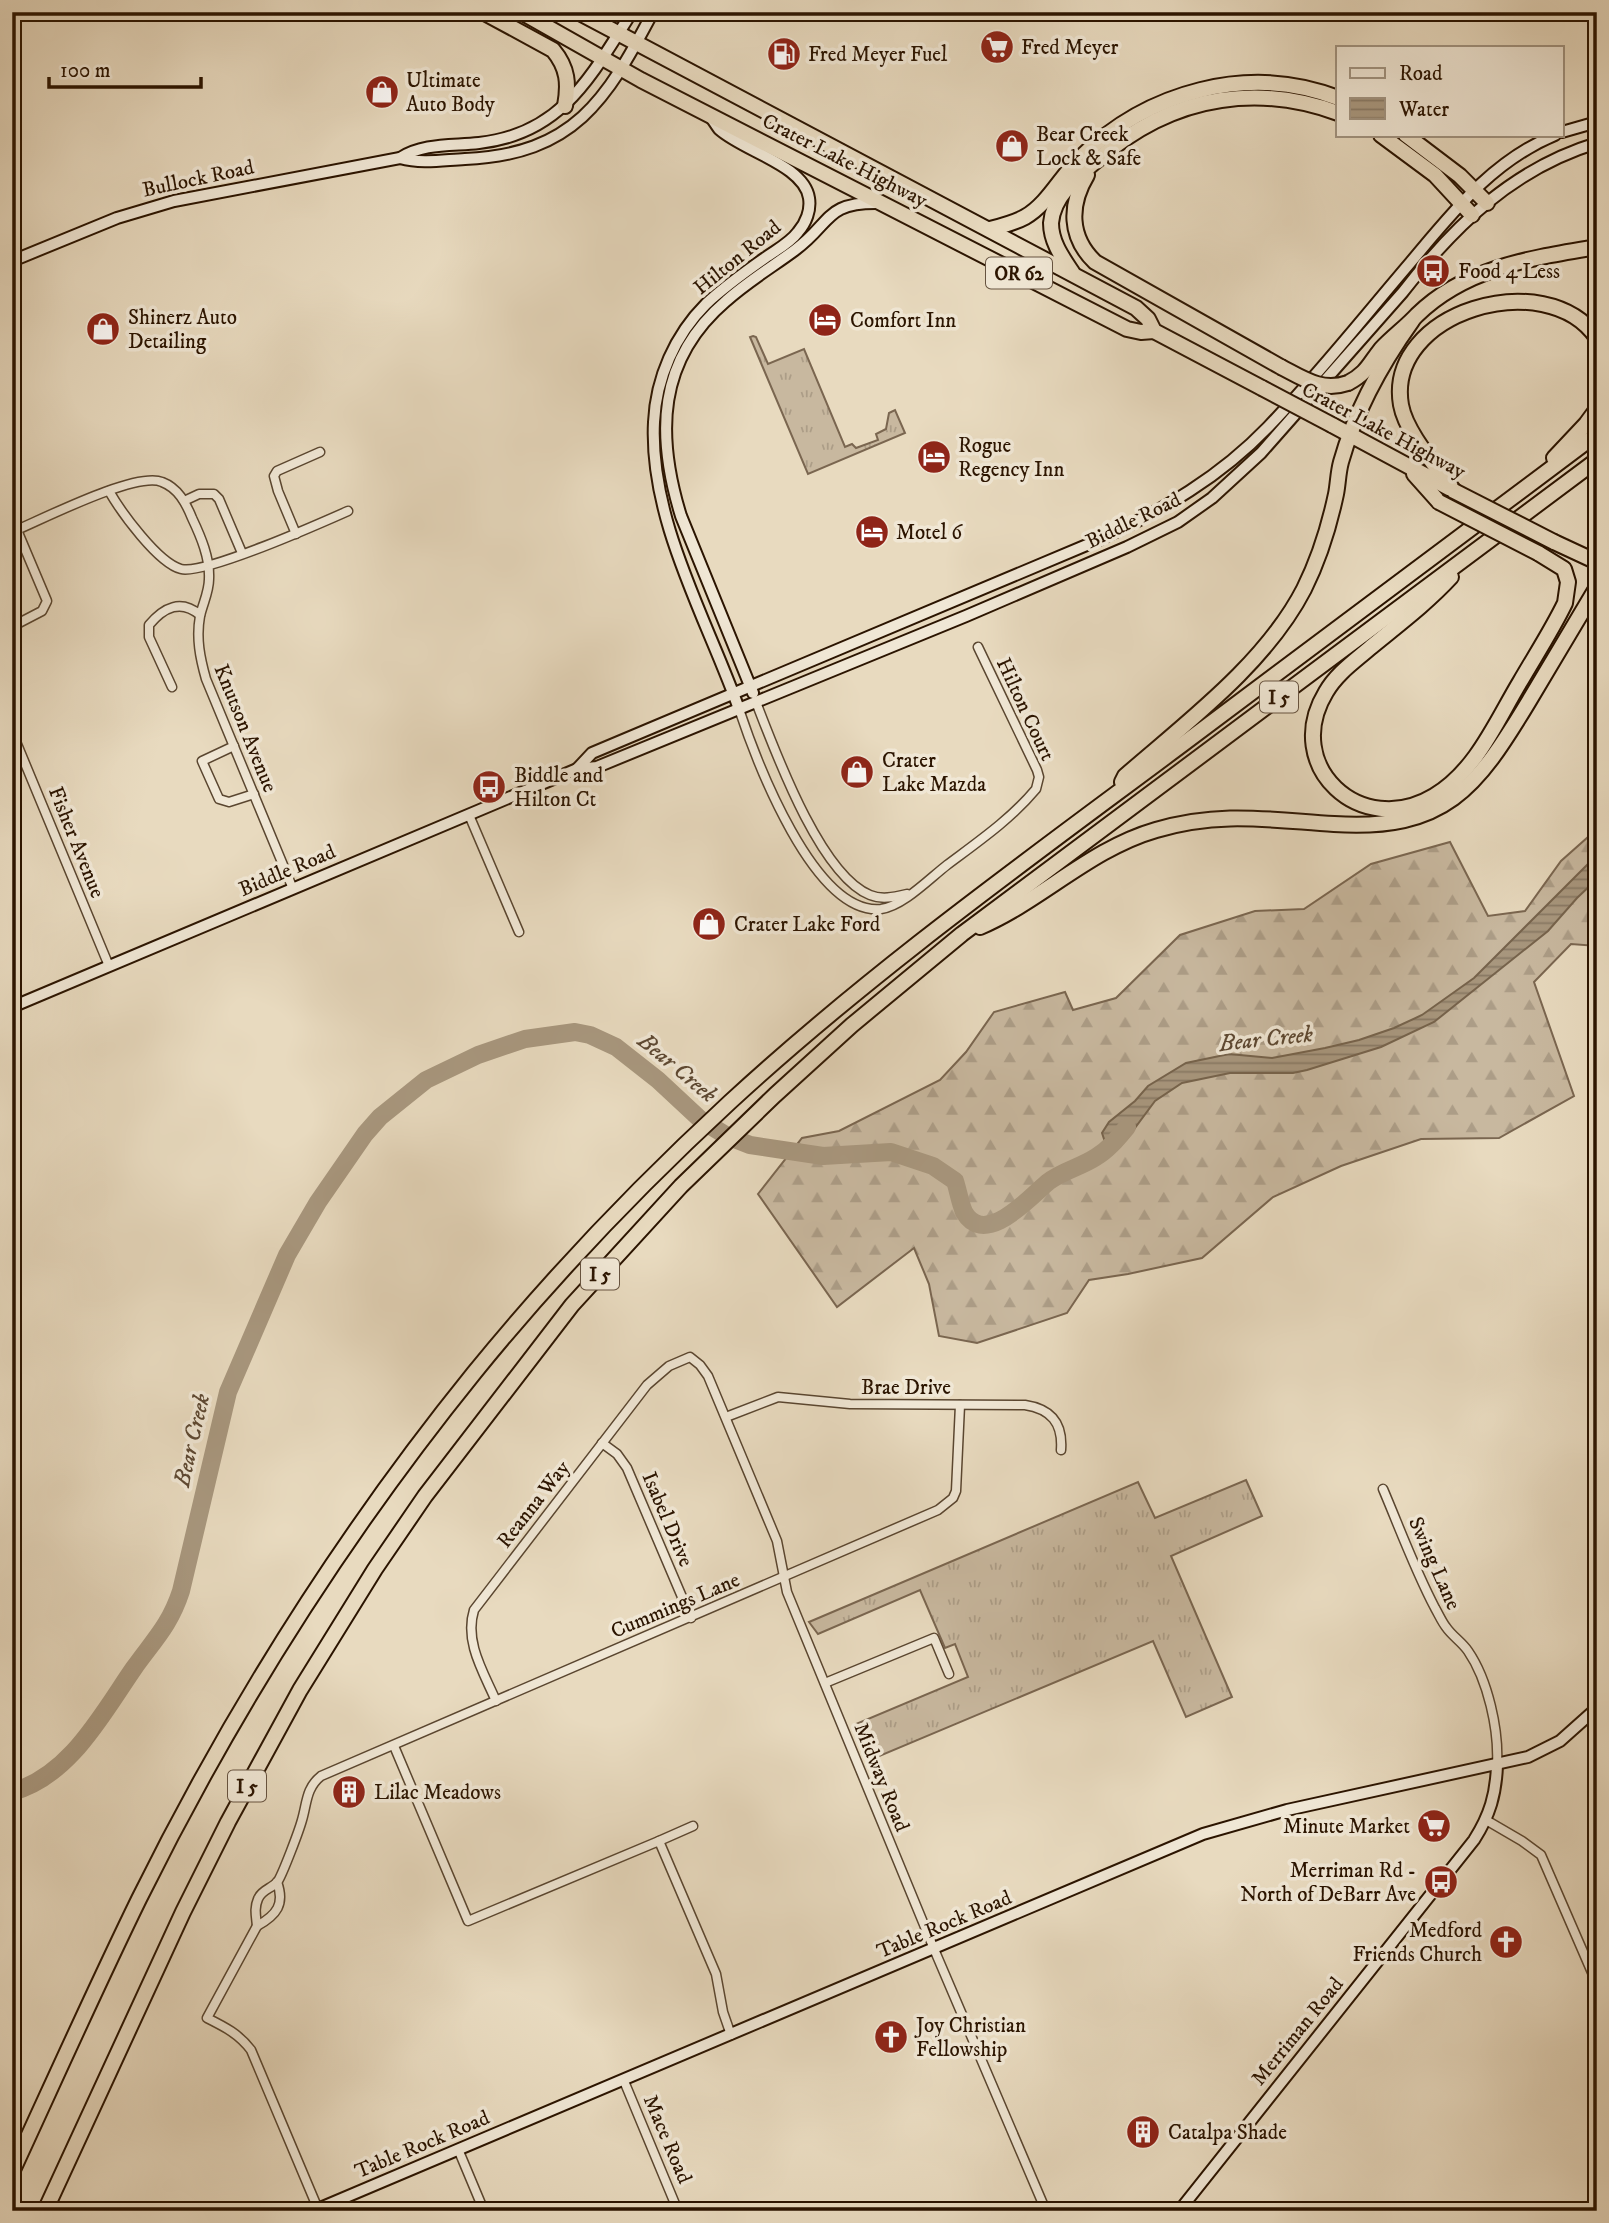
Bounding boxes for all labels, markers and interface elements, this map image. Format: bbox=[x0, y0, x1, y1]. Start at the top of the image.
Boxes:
supermarket icon: Fred Meyer bbox=[978, 28, 1016, 66]
fuel station icon: Fred Meyer Fuel bbox=[765, 35, 803, 73]
place label: Fred Meyer bbox=[1021, 35, 1119, 61]
place label: Fred Meyer Fuel bbox=[808, 42, 948, 68]
scale bar bbox=[49, 46, 201, 90]
legend bbox=[1336, 46, 1564, 136]
text: 100 m bbox=[60, 58, 111, 84]
text: Road bbox=[1399, 61, 1443, 87]
place label: Ultimate Auto Body bbox=[406, 68, 496, 118]
shop icon: Ultimate Auto Body bbox=[363, 73, 401, 111]
text: Water bbox=[1398, 97, 1449, 123]
street label: Crater Lake Highway bbox=[757, 108, 933, 214]
place label: Bear Creek Lock & Safe bbox=[1036, 122, 1142, 172]
shop icon: Bear Creek Lock & Safe bbox=[993, 127, 1031, 165]
street label: Bullock Road bbox=[140, 154, 257, 204]
street label: Hilton Road bbox=[689, 214, 787, 301]
bus stop icon: Food 4 Less bbox=[1414, 252, 1452, 290]
road number: OR 62 bbox=[986, 258, 1052, 288]
place label: Food 4 Less bbox=[1458, 259, 1560, 285]
hotel icon: Comfort Inn bbox=[806, 301, 844, 339]
place label: Shinerz Auto Detailing bbox=[128, 305, 237, 355]
place label: Comfort Inn bbox=[850, 308, 956, 334]
shop icon: Shinerz Auto Detailing bbox=[84, 310, 122, 348]
street label: Crater Lake Highway bbox=[1297, 377, 1471, 486]
place label: Rogue Regency Inn bbox=[958, 433, 1065, 483]
hotel icon: Rogue Regency Inn bbox=[915, 438, 953, 476]
street label: Biddle Road bbox=[1082, 487, 1186, 555]
hotel icon: Motel 6 bbox=[853, 513, 891, 551]
place label: Motel 6 bbox=[896, 520, 963, 546]
street label: Hilton Court bbox=[990, 654, 1060, 765]
street label: Knutson Avenue bbox=[208, 661, 283, 796]
road number: I 5 bbox=[1260, 682, 1298, 712]
place label: Crater Lake Mazda bbox=[882, 748, 986, 798]
shop icon: Crater Lake Mazda bbox=[838, 753, 876, 791]
place label: Biddle and Hilton Ct bbox=[514, 763, 604, 813]
bus stop icon: Biddle and Hilton Ct bbox=[470, 768, 508, 806]
street label: Fisher Avenue bbox=[42, 783, 110, 902]
street label: Biddle Road bbox=[235, 839, 340, 903]
shop icon: Crater Lake Ford bbox=[690, 905, 728, 943]
place label: Crater Lake Ford bbox=[734, 912, 881, 938]
water label: Bear Creek bbox=[1217, 1020, 1315, 1059]
water label: Bear Creek bbox=[631, 1026, 723, 1110]
road number: I 5 bbox=[581, 1258, 619, 1290]
street label: Brae Drive bbox=[861, 1375, 951, 1401]
water label: Bear Creek bbox=[168, 1391, 217, 1490]
street label: Reanna Way bbox=[492, 1455, 577, 1553]
street label: Isabel Drive bbox=[635, 1468, 699, 1571]
street label: Swing Lane bbox=[1402, 1513, 1466, 1614]
street label: Cummings Lane bbox=[607, 1567, 744, 1645]
street label: Midway Road bbox=[847, 1719, 915, 1836]
road number: I 5 bbox=[228, 1770, 266, 1801]
building icon: Lilac Meadows bbox=[330, 1773, 368, 1811]
place label: Lilac Meadows bbox=[374, 1780, 501, 1806]
supermarket icon: Minute Market bbox=[1415, 1807, 1453, 1845]
place label: Minute Market bbox=[1283, 1814, 1410, 1840]
place label: Merriman Rd - North of DeBarr Ave bbox=[1240, 1858, 1416, 1908]
bus stop icon: Merriman Rd - North of DeBarr Ave bbox=[1422, 1863, 1460, 1901]
street label: Table Rock Road bbox=[873, 1885, 1016, 1965]
place label: Medford Friends Church bbox=[1353, 1918, 1483, 1968]
church icon: Medford Friends Church bbox=[1487, 1923, 1525, 1961]
street label: Merriman Road bbox=[1246, 1972, 1350, 2091]
place label: Joy Christian Fellowship bbox=[914, 2013, 1026, 2063]
church icon: Joy Christian Fellowship bbox=[872, 2018, 910, 2056]
street label: Mace Road bbox=[637, 2091, 698, 2188]
street label: Table Rock Road bbox=[351, 2105, 494, 2185]
building icon: Catalpa Shade bbox=[1124, 2113, 1162, 2151]
place label: Catalpa Shade bbox=[1168, 2120, 1287, 2146]

